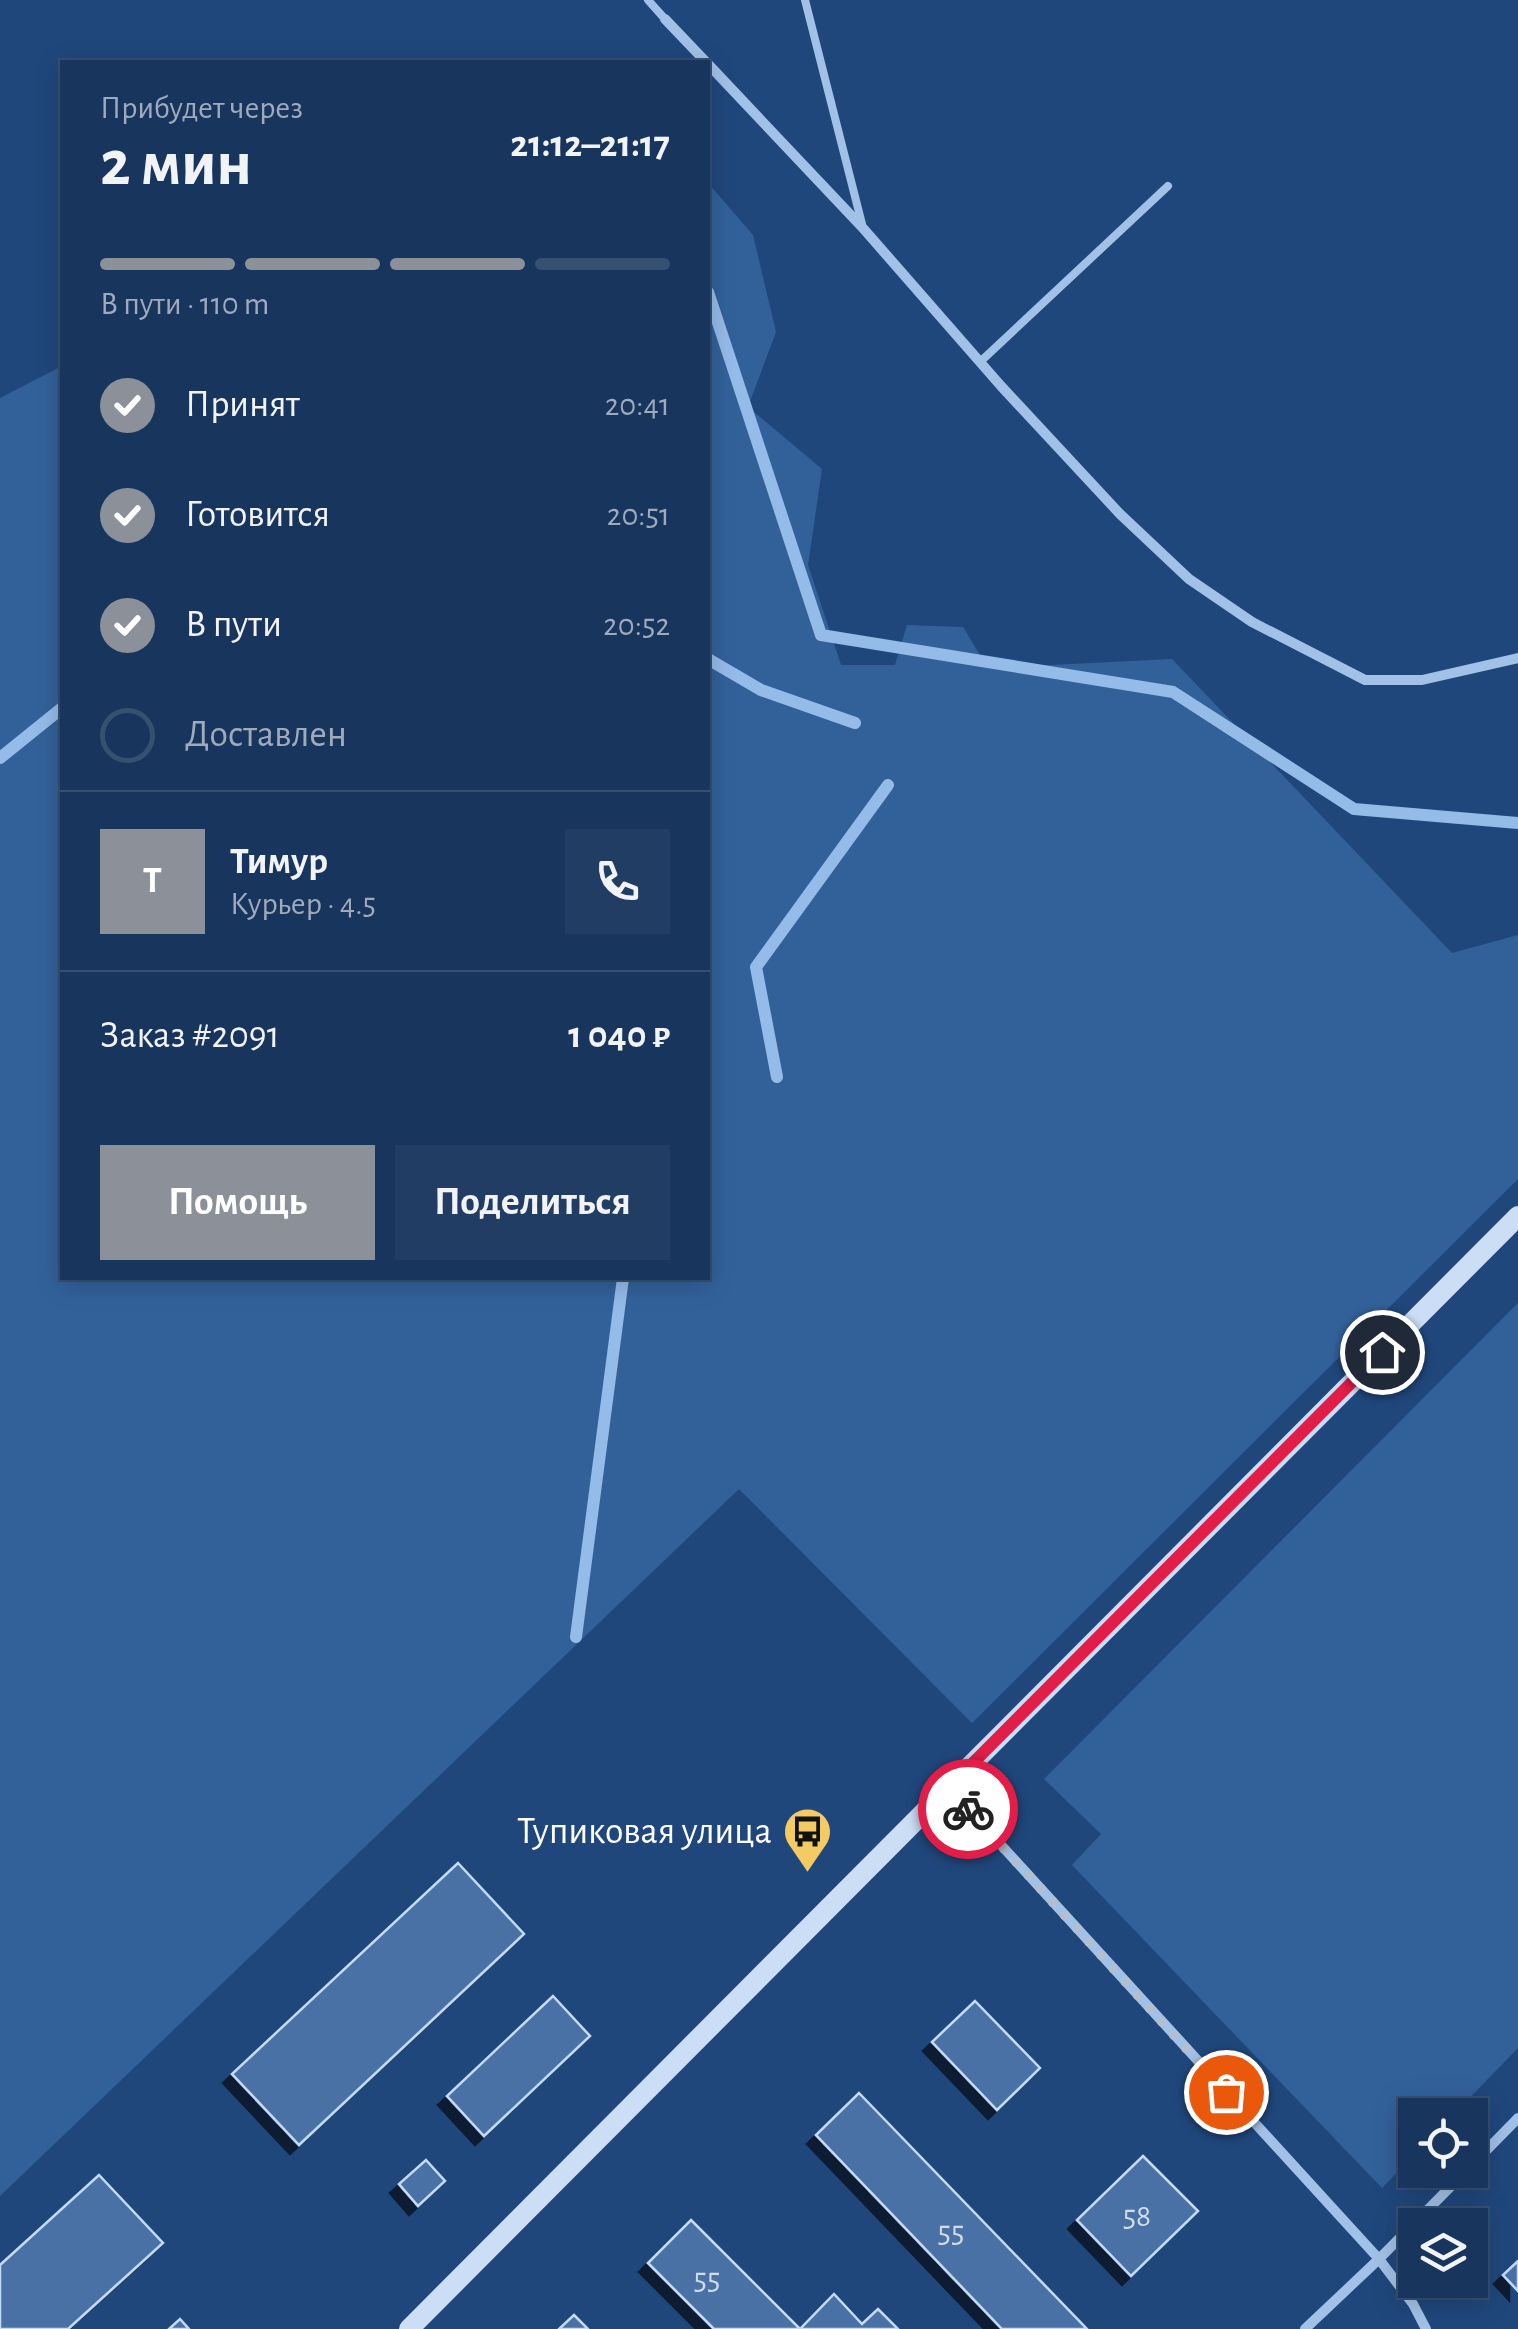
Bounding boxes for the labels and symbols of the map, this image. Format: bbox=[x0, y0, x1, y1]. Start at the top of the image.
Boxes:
pin bbox=[1340, 1310, 1425, 1395]
courier bbox=[918, 1759, 1018, 1859]
bus stop icon: Тупиковая улица bbox=[781, 1806, 833, 1874]
place label: Тупиковая улица bbox=[517, 1813, 772, 1851]
pin bbox=[1184, 2050, 1269, 2135]
house number: 58 bbox=[1123, 2200, 1151, 2232]
house number: 55 bbox=[938, 2216, 964, 2248]
house number: 55 bbox=[694, 2263, 720, 2295]

